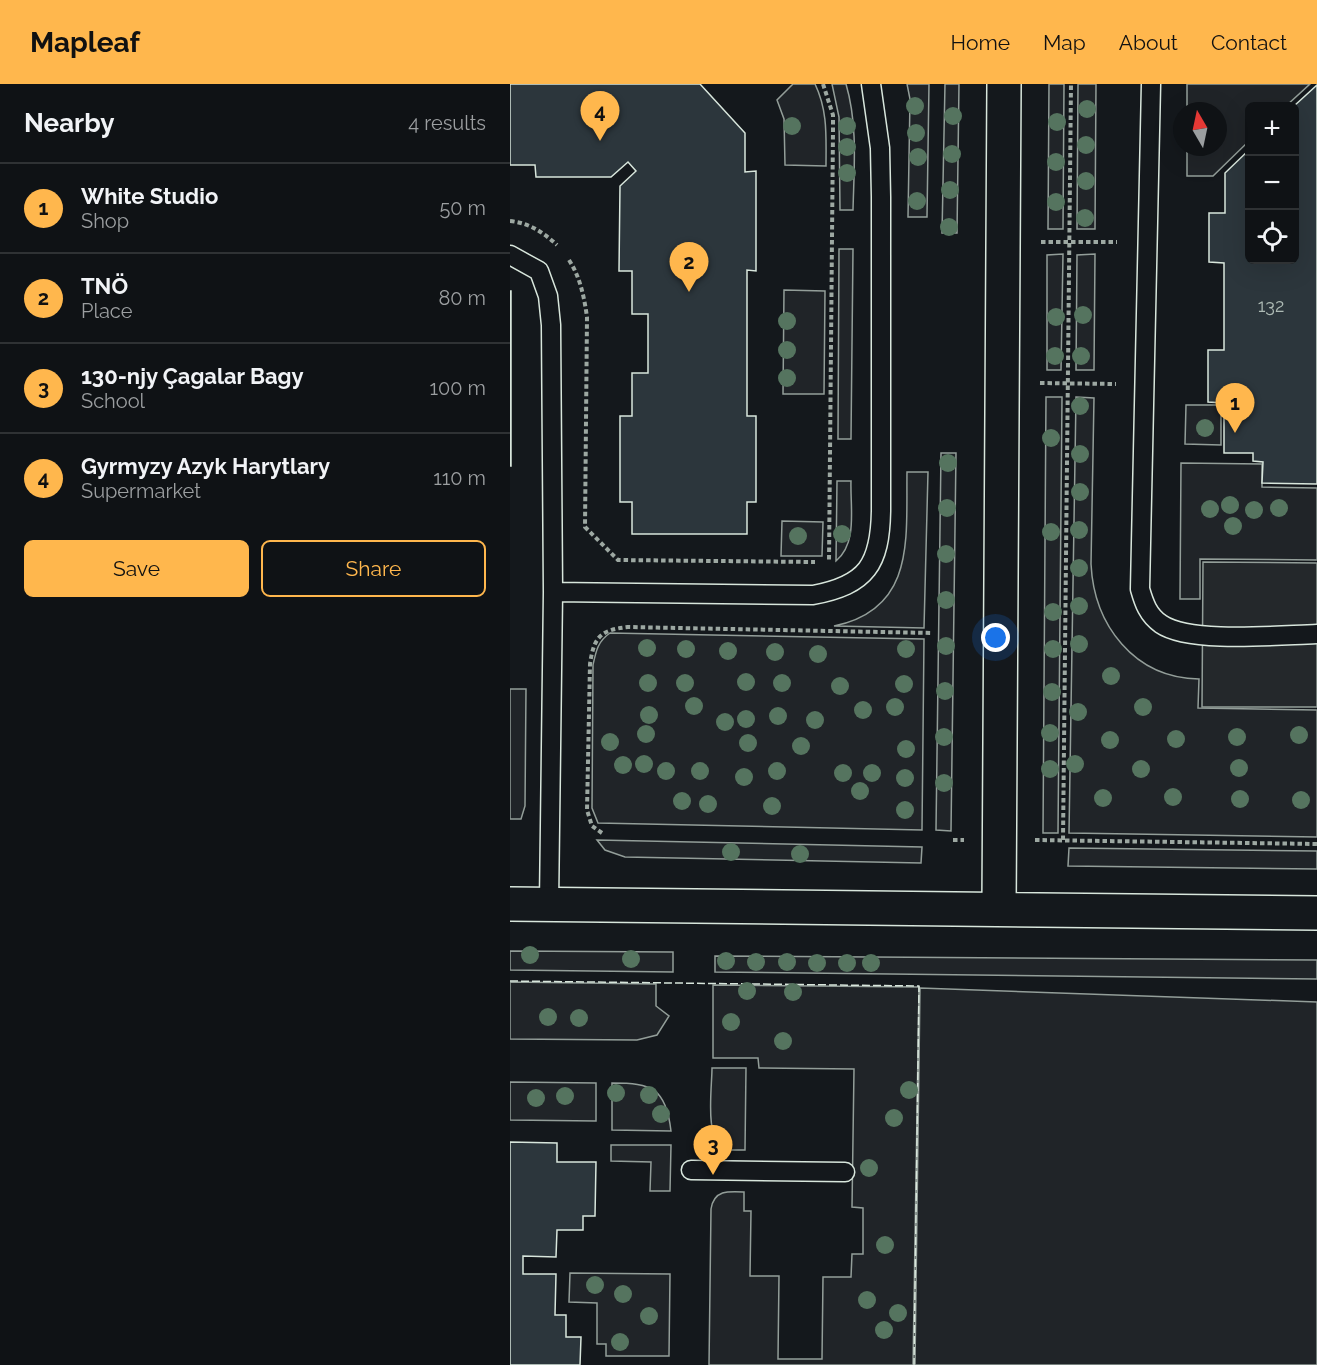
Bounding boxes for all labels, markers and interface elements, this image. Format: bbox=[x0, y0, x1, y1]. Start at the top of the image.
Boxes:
text: Mapleaf bbox=[30, 26, 140, 59]
text: Home bbox=[951, 30, 1010, 55]
text: Map bbox=[1043, 30, 1086, 55]
text: About bbox=[1119, 30, 1178, 55]
text: Contact bbox=[1211, 30, 1287, 55]
pin: 4 bbox=[580, 92, 620, 141]
north arrow bbox=[1173, 102, 1227, 156]
map controls bbox=[1245, 102, 1299, 264]
button: + bbox=[1245, 102, 1299, 156]
text: Nearby bbox=[24, 108, 114, 138]
text: 4 results bbox=[408, 111, 486, 135]
button: − bbox=[1245, 156, 1299, 210]
text: White Studio bbox=[81, 183, 218, 209]
text: 1 bbox=[39, 196, 48, 220]
text: 50 m bbox=[439, 196, 486, 220]
text: Shop bbox=[81, 209, 129, 233]
button: locate bbox=[1245, 210, 1299, 264]
pin: 2 bbox=[670, 242, 708, 292]
text: TNÖ bbox=[81, 273, 128, 299]
text: 2 bbox=[38, 286, 49, 310]
text: 80 m bbox=[438, 286, 486, 310]
house number: 132 bbox=[1258, 295, 1284, 316]
text: Place bbox=[81, 299, 132, 323]
text: 130-njy Çagalar Bagy bbox=[81, 363, 304, 389]
text: 3 bbox=[38, 376, 49, 400]
text: 100 m bbox=[429, 376, 486, 400]
pin: 1 bbox=[1216, 384, 1254, 433]
text: School bbox=[81, 389, 145, 413]
text: Gyrmyzy Azyk Harytlary bbox=[81, 453, 330, 479]
text: 4 bbox=[38, 466, 49, 490]
text: 110 m bbox=[433, 466, 486, 490]
text: Supermarket bbox=[81, 479, 201, 503]
button: Save bbox=[24, 540, 249, 597]
button: Share bbox=[261, 540, 486, 597]
your location bbox=[981, 623, 1010, 652]
pin: 3 bbox=[694, 1126, 732, 1175]

